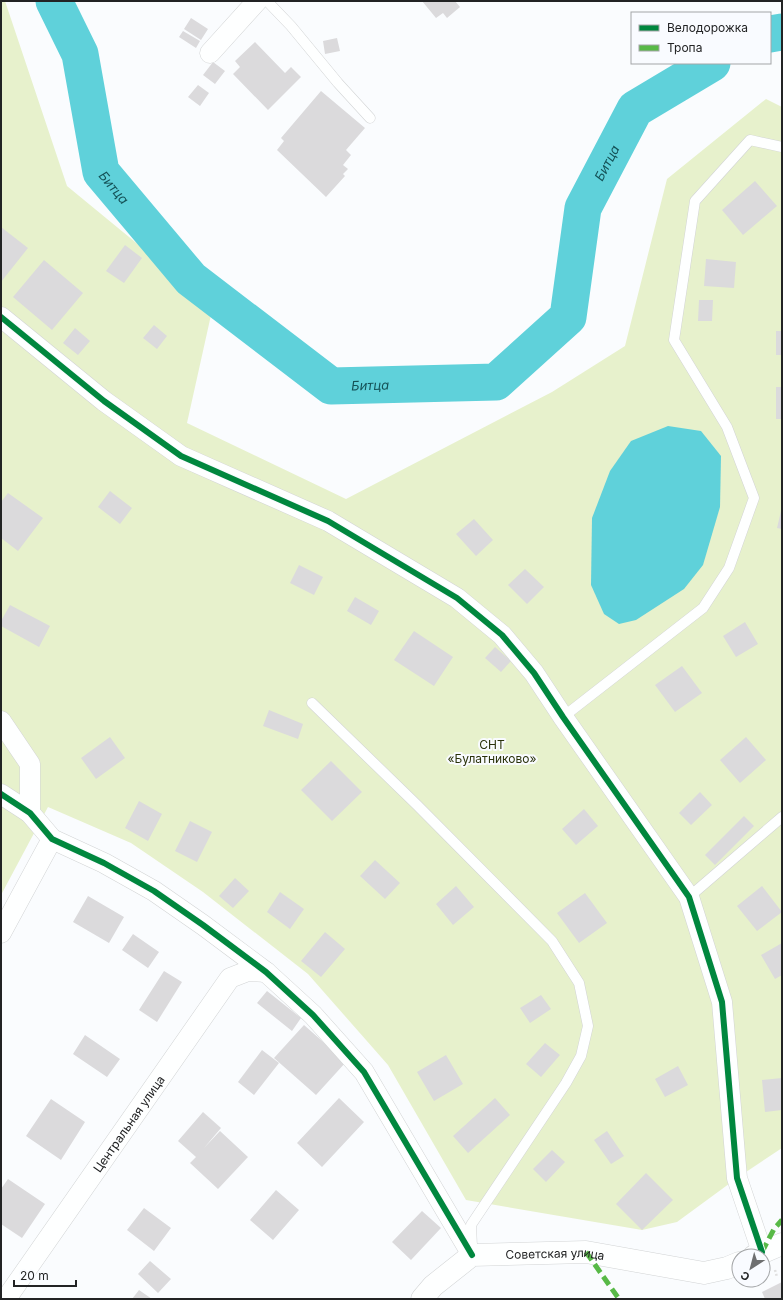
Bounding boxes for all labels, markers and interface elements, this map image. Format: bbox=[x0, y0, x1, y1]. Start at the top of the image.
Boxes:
legend bbox=[631, 12, 771, 64]
text: Велодорожка bbox=[667, 20, 748, 35]
text: Тропа bbox=[667, 40, 702, 55]
water label: Битца bbox=[591, 142, 623, 183]
water label: Битца bbox=[96, 168, 132, 207]
water label: Битца bbox=[351, 377, 389, 394]
park label: СНТ «Булатниково» bbox=[448, 737, 536, 766]
street label: Центральная улица bbox=[90, 1072, 167, 1175]
street label: Советская улица bbox=[505, 1244, 606, 1263]
north arrow bbox=[731, 1248, 771, 1288]
scale bar bbox=[14, 1262, 76, 1288]
text: 20 m bbox=[20, 1268, 49, 1283]
text: С bbox=[738, 1268, 753, 1284]

